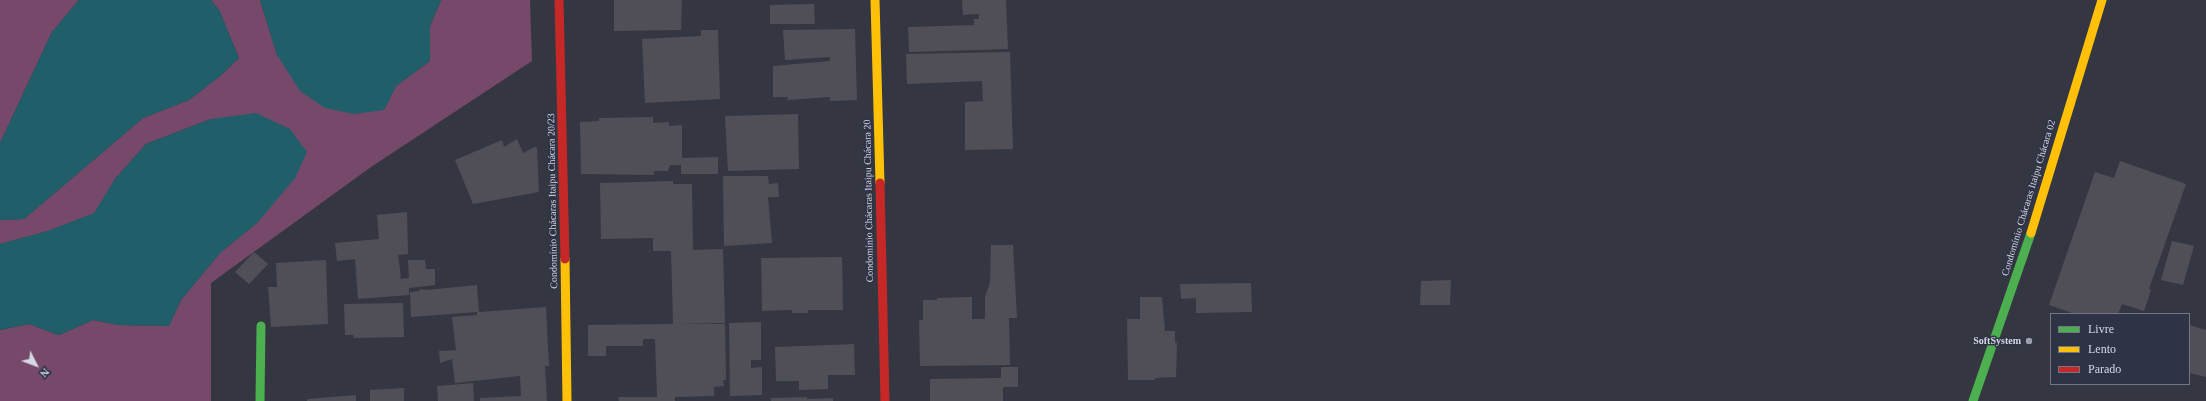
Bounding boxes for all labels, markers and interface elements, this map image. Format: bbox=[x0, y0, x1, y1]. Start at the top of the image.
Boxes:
street label: Condomínio Chácaras Itaipu Chácara 20/23 bbox=[545, 113, 561, 289]
street label: Condomínio Chácaras Itaipu Chácara 02 bbox=[1999, 118, 2059, 278]
street label: Condomínio Chácaras Itaipu Chácara 20 bbox=[862, 120, 876, 282]
legend bbox=[2050, 313, 2190, 385]
text: Livre bbox=[2088, 322, 2114, 336]
place label: SoftSystem bbox=[1973, 335, 2021, 347]
marker: SoftSystem bbox=[2024, 336, 2034, 346]
text: Lento bbox=[2088, 342, 2116, 356]
north arrow bbox=[16, 345, 56, 385]
text: Parado bbox=[2088, 362, 2121, 376]
text: N bbox=[38, 366, 52, 380]

